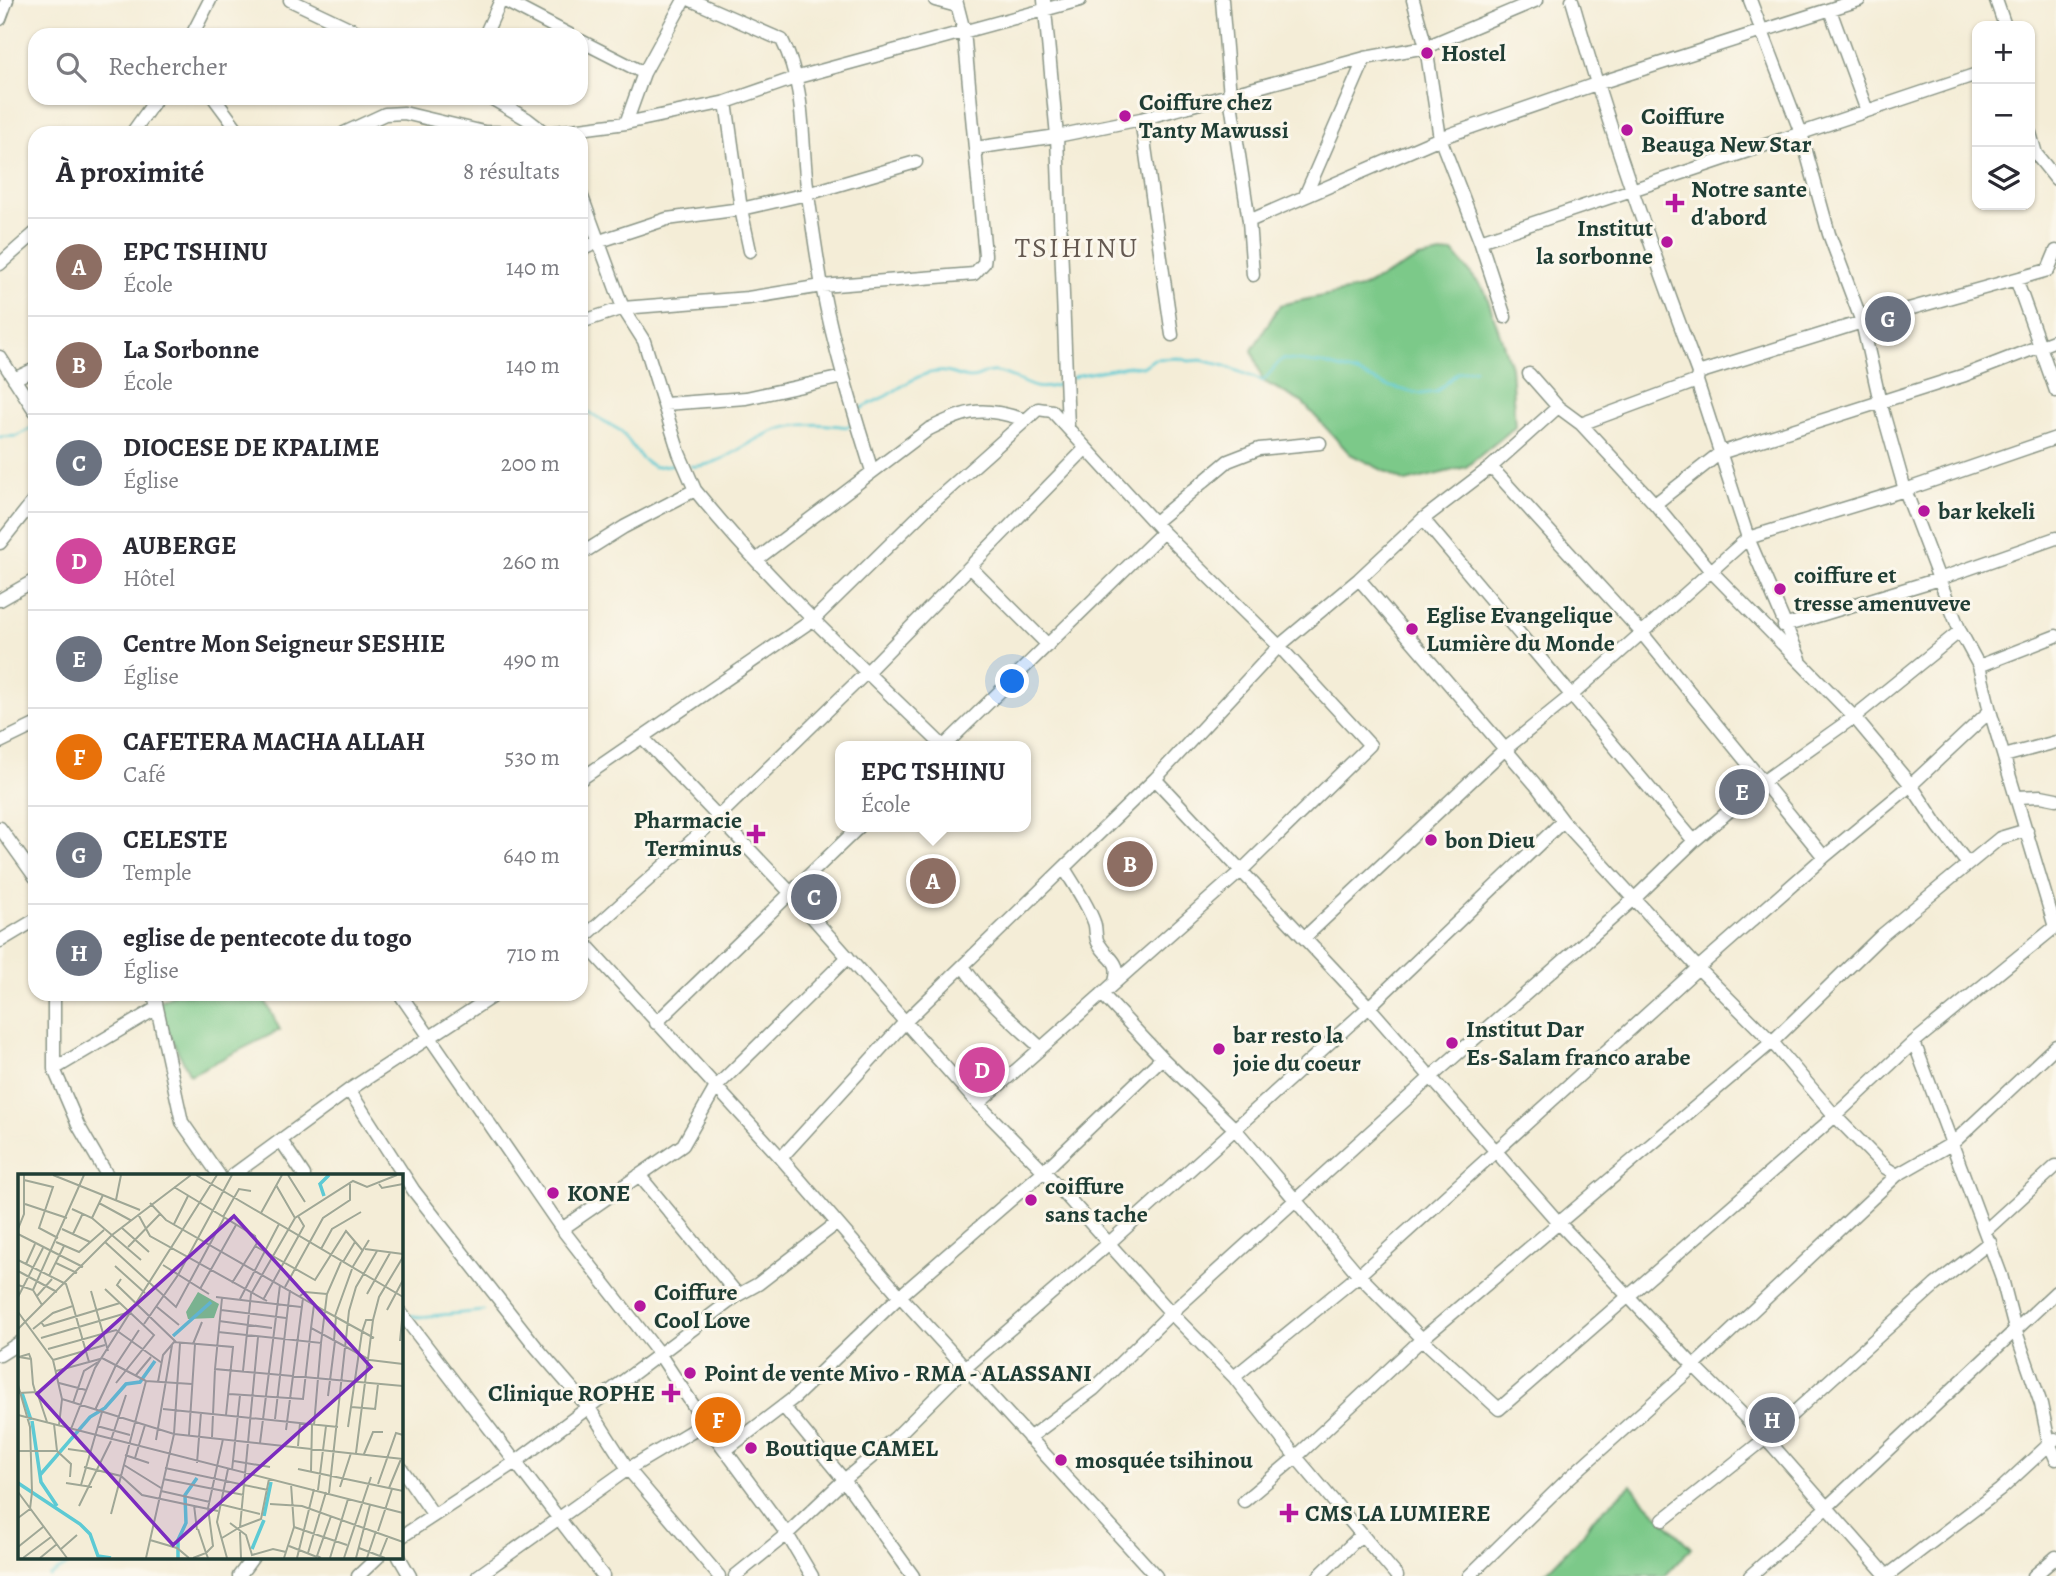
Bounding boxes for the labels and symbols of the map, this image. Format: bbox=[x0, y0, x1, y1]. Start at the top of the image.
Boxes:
place label: Hostel bbox=[1441, 37, 1507, 69]
marker: Hostel bbox=[1419, 45, 1435, 61]
place label: Coiffure chez Tanty Mawussi bbox=[1139, 86, 1289, 146]
place label: Coiffure Beauga New Star bbox=[1641, 100, 1812, 160]
marker: Coiffure chez Tanty Mawussi bbox=[1117, 108, 1133, 124]
marker: Coiffure Beauga New Star bbox=[1619, 122, 1635, 138]
place label: Notre sante d'abord bbox=[1691, 173, 1807, 233]
marker: Notre sante d'abord bbox=[1665, 193, 1685, 213]
place label: Institut la sorbonne bbox=[1536, 212, 1653, 272]
district label: TSIHINU bbox=[1015, 229, 1139, 267]
marker: Institut la sorbonne bbox=[1659, 234, 1675, 250]
pin: G bbox=[1865, 293, 1911, 345]
place label: bar kekeli bbox=[1937, 495, 2035, 527]
marker: bar kekeli bbox=[1916, 503, 1932, 519]
place label: coiffure et tresse amenuveve bbox=[1794, 559, 1971, 619]
marker: coiffure et tresse amenuveve bbox=[1772, 581, 1788, 597]
place label: Eglise Evangelique Lumière du Monde bbox=[1426, 599, 1615, 659]
marker: Eglise Evangelique Lumière du Monde bbox=[1404, 621, 1420, 637]
your location bbox=[995, 664, 1029, 698]
pin: E bbox=[1719, 766, 1765, 818]
place label: Pharmacie Terminus bbox=[634, 804, 742, 864]
place label: bon Dieu bbox=[1444, 824, 1536, 856]
marker: Pharmacie Terminus bbox=[748, 826, 764, 842]
marker: bon Dieu bbox=[1423, 832, 1439, 848]
pin: B bbox=[1107, 838, 1153, 890]
pin: A bbox=[910, 855, 956, 907]
pin: C bbox=[791, 871, 837, 923]
place label: Institut Dar Es-Salam franco arabe bbox=[1466, 1013, 1691, 1073]
place label: bar resto la joie du coeur bbox=[1232, 1019, 1361, 1079]
marker: Institut Dar Es-Salam franco arabe bbox=[1444, 1035, 1460, 1051]
marker: bar resto la joie du coeur bbox=[1211, 1041, 1227, 1057]
pin: D bbox=[959, 1044, 1005, 1096]
place label: coiffure sans tache bbox=[1045, 1170, 1148, 1230]
inset map bbox=[18, 1174, 402, 1558]
place label: KONE bbox=[567, 1177, 630, 1209]
marker: KONE bbox=[545, 1185, 561, 1201]
marker: coiffure sans tache bbox=[1023, 1192, 1039, 1208]
place label: Coiffure Cool Love bbox=[654, 1276, 750, 1336]
marker: Coiffure Cool Love bbox=[632, 1298, 648, 1314]
place label: Point de vente Mivo - RMA - ALASSANI bbox=[704, 1357, 1092, 1389]
marker: Point de vente Mivo - RMA - ALASSANI bbox=[682, 1365, 698, 1381]
place label: Clinique ROPHE bbox=[488, 1377, 655, 1409]
marker: Clinique ROPHE bbox=[661, 1383, 681, 1403]
pin: F bbox=[695, 1394, 741, 1446]
pin: H bbox=[1749, 1394, 1795, 1446]
place label: Boutique CAMEL bbox=[765, 1432, 938, 1464]
marker: Boutique CAMEL bbox=[743, 1440, 759, 1456]
place label: mosquée tsihinou bbox=[1075, 1444, 1254, 1476]
marker: mosquée tsihinou bbox=[1053, 1452, 1069, 1468]
place label: CMS LA LUMIERE bbox=[1305, 1497, 1491, 1529]
marker: CMS LA LUMIERE bbox=[1279, 1503, 1299, 1523]

